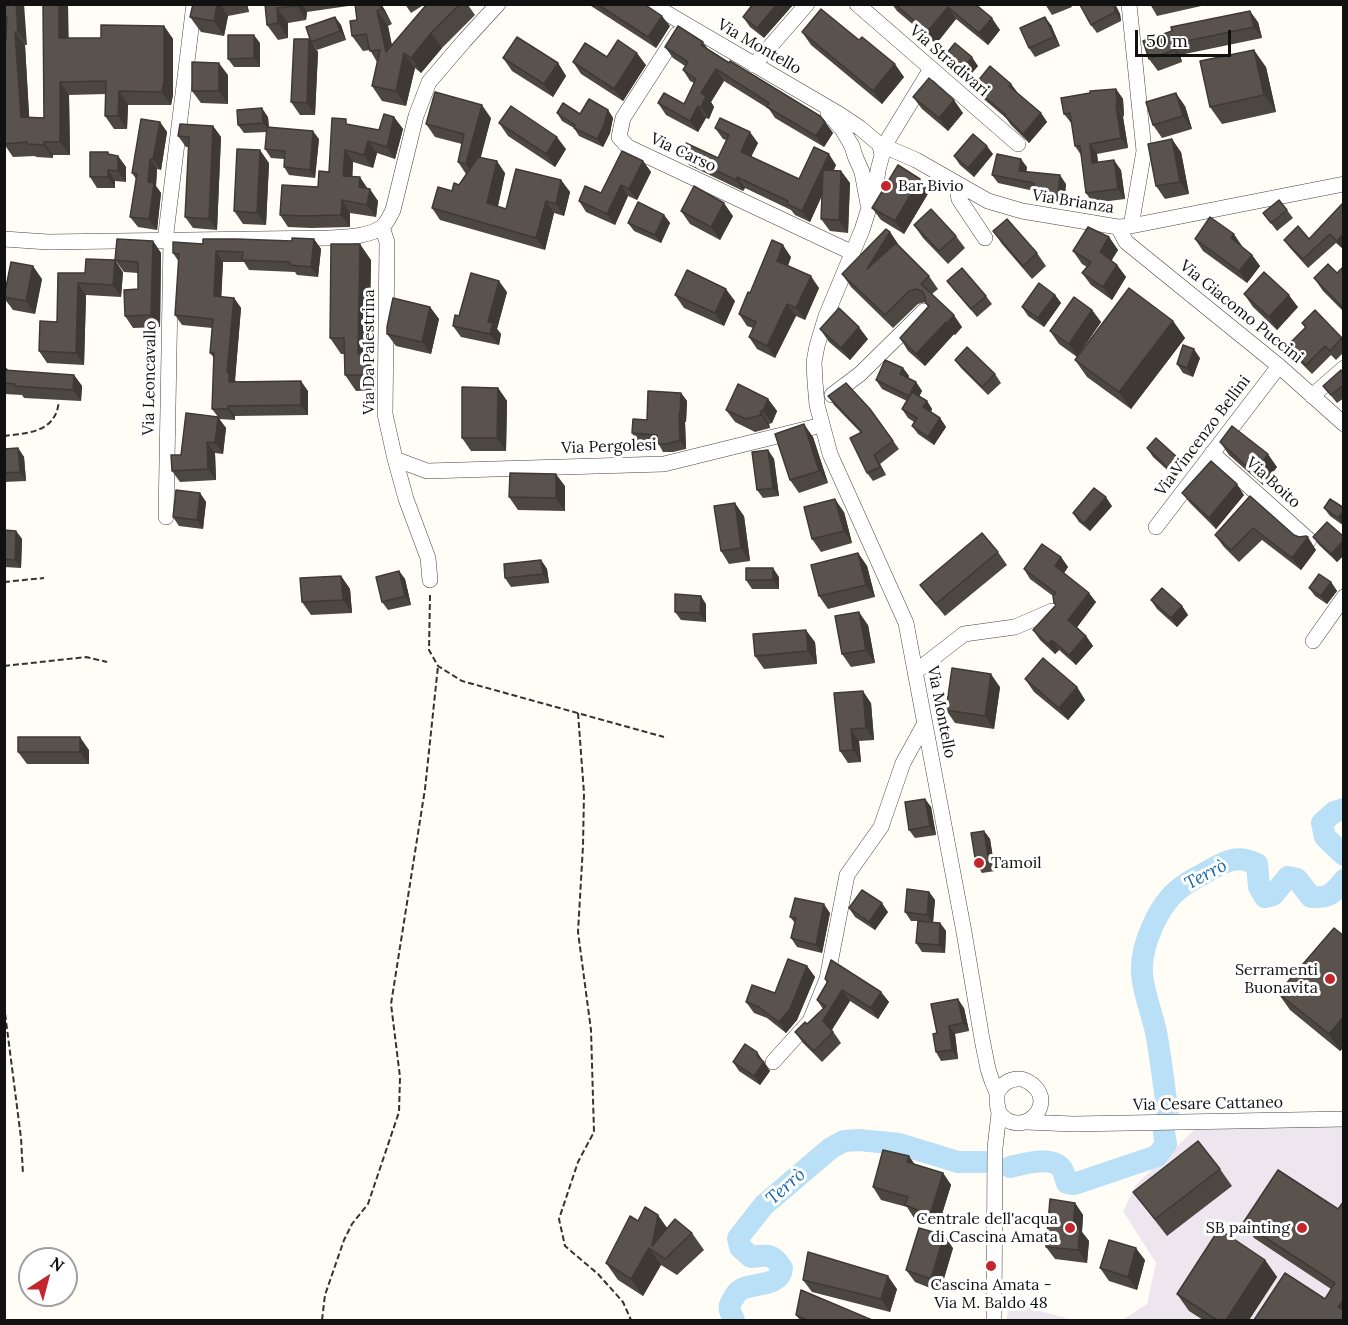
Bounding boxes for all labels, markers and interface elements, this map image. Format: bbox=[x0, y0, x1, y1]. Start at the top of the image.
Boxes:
street label: Via Montello bbox=[714, 15, 804, 79]
scale bar bbox=[1138, 18, 1234, 56]
street label: Via Stradivari bbox=[905, 21, 993, 101]
text: 50 m bbox=[1146, 29, 1188, 52]
street label: Via Carso bbox=[647, 129, 719, 177]
place label: Bar Bivio bbox=[898, 176, 964, 196]
marker: Bar Bivio bbox=[879, 179, 893, 193]
street label: Via Brianza bbox=[1031, 186, 1115, 218]
street label: Via Giacomo Puccini bbox=[1176, 257, 1306, 367]
street label: Via Da Palestrina bbox=[359, 289, 379, 415]
street label: Via Leoncavallo bbox=[139, 320, 161, 436]
street label: Via Vincenzo Bellini bbox=[1151, 372, 1255, 500]
street label: Via Pergolesi bbox=[561, 436, 657, 458]
street label: Via Boito bbox=[1242, 454, 1304, 512]
street label: Via Montello bbox=[923, 664, 959, 760]
place label: Tamoil bbox=[991, 853, 1042, 873]
water label: Terrò bbox=[1181, 855, 1231, 895]
marker: Tamoil bbox=[972, 856, 986, 870]
place label: Serramenti Buonavita bbox=[1235, 960, 1318, 998]
marker: Serramenti Buonavita bbox=[1323, 972, 1337, 986]
street label: Via Cesare Cattaneo bbox=[1133, 1093, 1283, 1115]
water label: Terrò bbox=[762, 1164, 810, 1210]
place label: Centrale dell'acqua di Cascina Amata bbox=[916, 1209, 1058, 1247]
place label: SB painting bbox=[1206, 1218, 1290, 1238]
marker: Centrale dell'acqua di Cascina Amata bbox=[1063, 1221, 1077, 1235]
marker: SB painting bbox=[1295, 1221, 1309, 1235]
north arrow bbox=[18, 1247, 78, 1307]
text: N bbox=[47, 1252, 68, 1276]
marker: Cascina Amata - Via M. Baldo 48 bbox=[984, 1259, 998, 1273]
place label: Cascina Amata - Via M. Baldo 48 bbox=[931, 1275, 1051, 1313]

